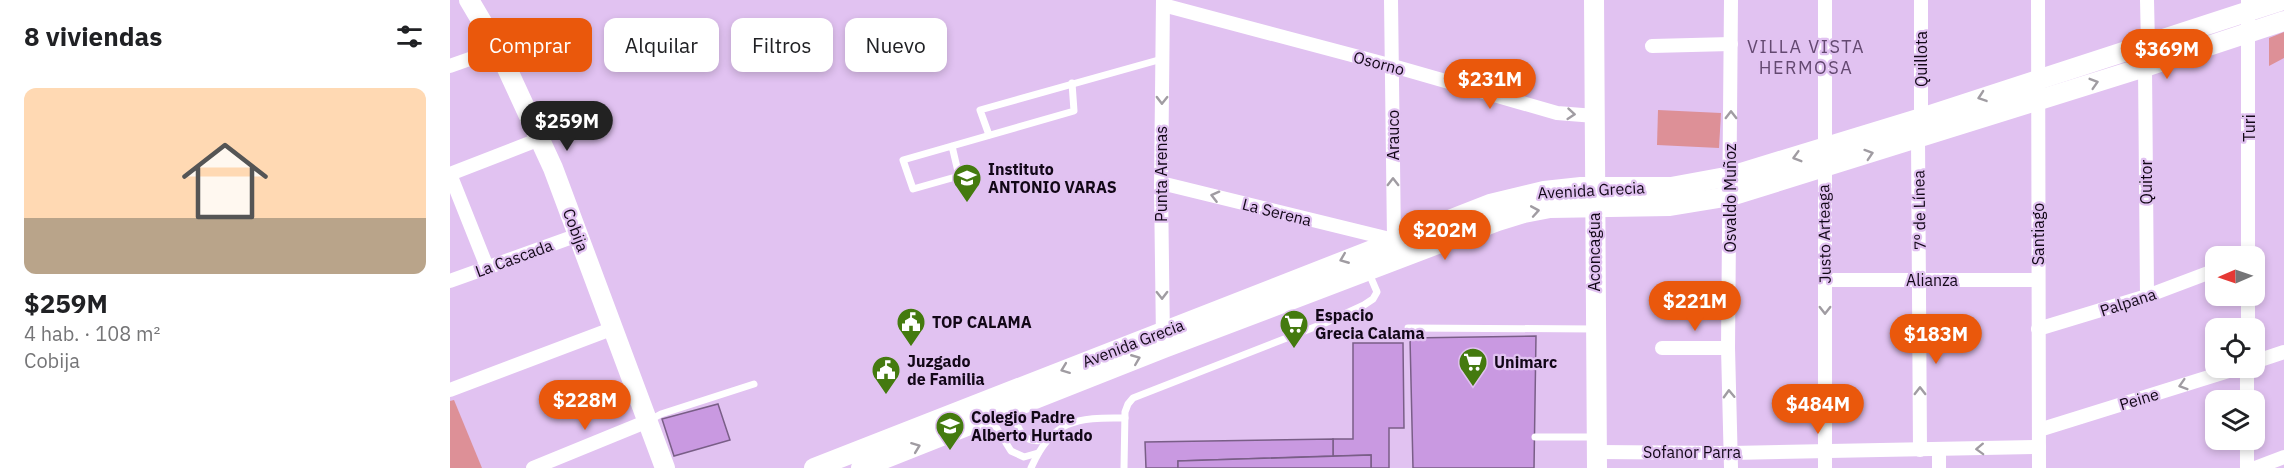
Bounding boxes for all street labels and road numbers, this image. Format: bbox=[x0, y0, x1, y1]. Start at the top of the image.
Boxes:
street label: Quillota bbox=[1911, 30, 1931, 87]
street label: Osorno bbox=[1351, 47, 1407, 79]
street label: Arauco bbox=[1383, 110, 1403, 160]
street label: Turi bbox=[2239, 114, 2259, 142]
street label: Punta Arenas bbox=[1151, 126, 1171, 222]
street label: Osvaldo Muñoz bbox=[1720, 143, 1740, 253]
street label: Quitor bbox=[2136, 159, 2156, 204]
street label: 7º de Línea bbox=[1908, 169, 1930, 250]
street label: Avenida Grecia bbox=[1537, 177, 1646, 203]
street label: Justo Arteaga bbox=[1813, 184, 1835, 284]
street label: La Serena bbox=[1240, 194, 1314, 230]
street label: Santiago bbox=[2028, 203, 2048, 265]
street label: Cobija bbox=[559, 206, 594, 255]
street label: Aconcagua bbox=[1584, 212, 1604, 291]
street label: La Cascada bbox=[473, 235, 556, 281]
street label: Alianza bbox=[1906, 270, 1959, 290]
street label: Palpana bbox=[2097, 283, 2159, 320]
street label: Avenida Grecia bbox=[1079, 314, 1187, 372]
street label: Peine bbox=[2117, 384, 2161, 414]
street label: Sofanor Parra bbox=[1643, 442, 1741, 462]

